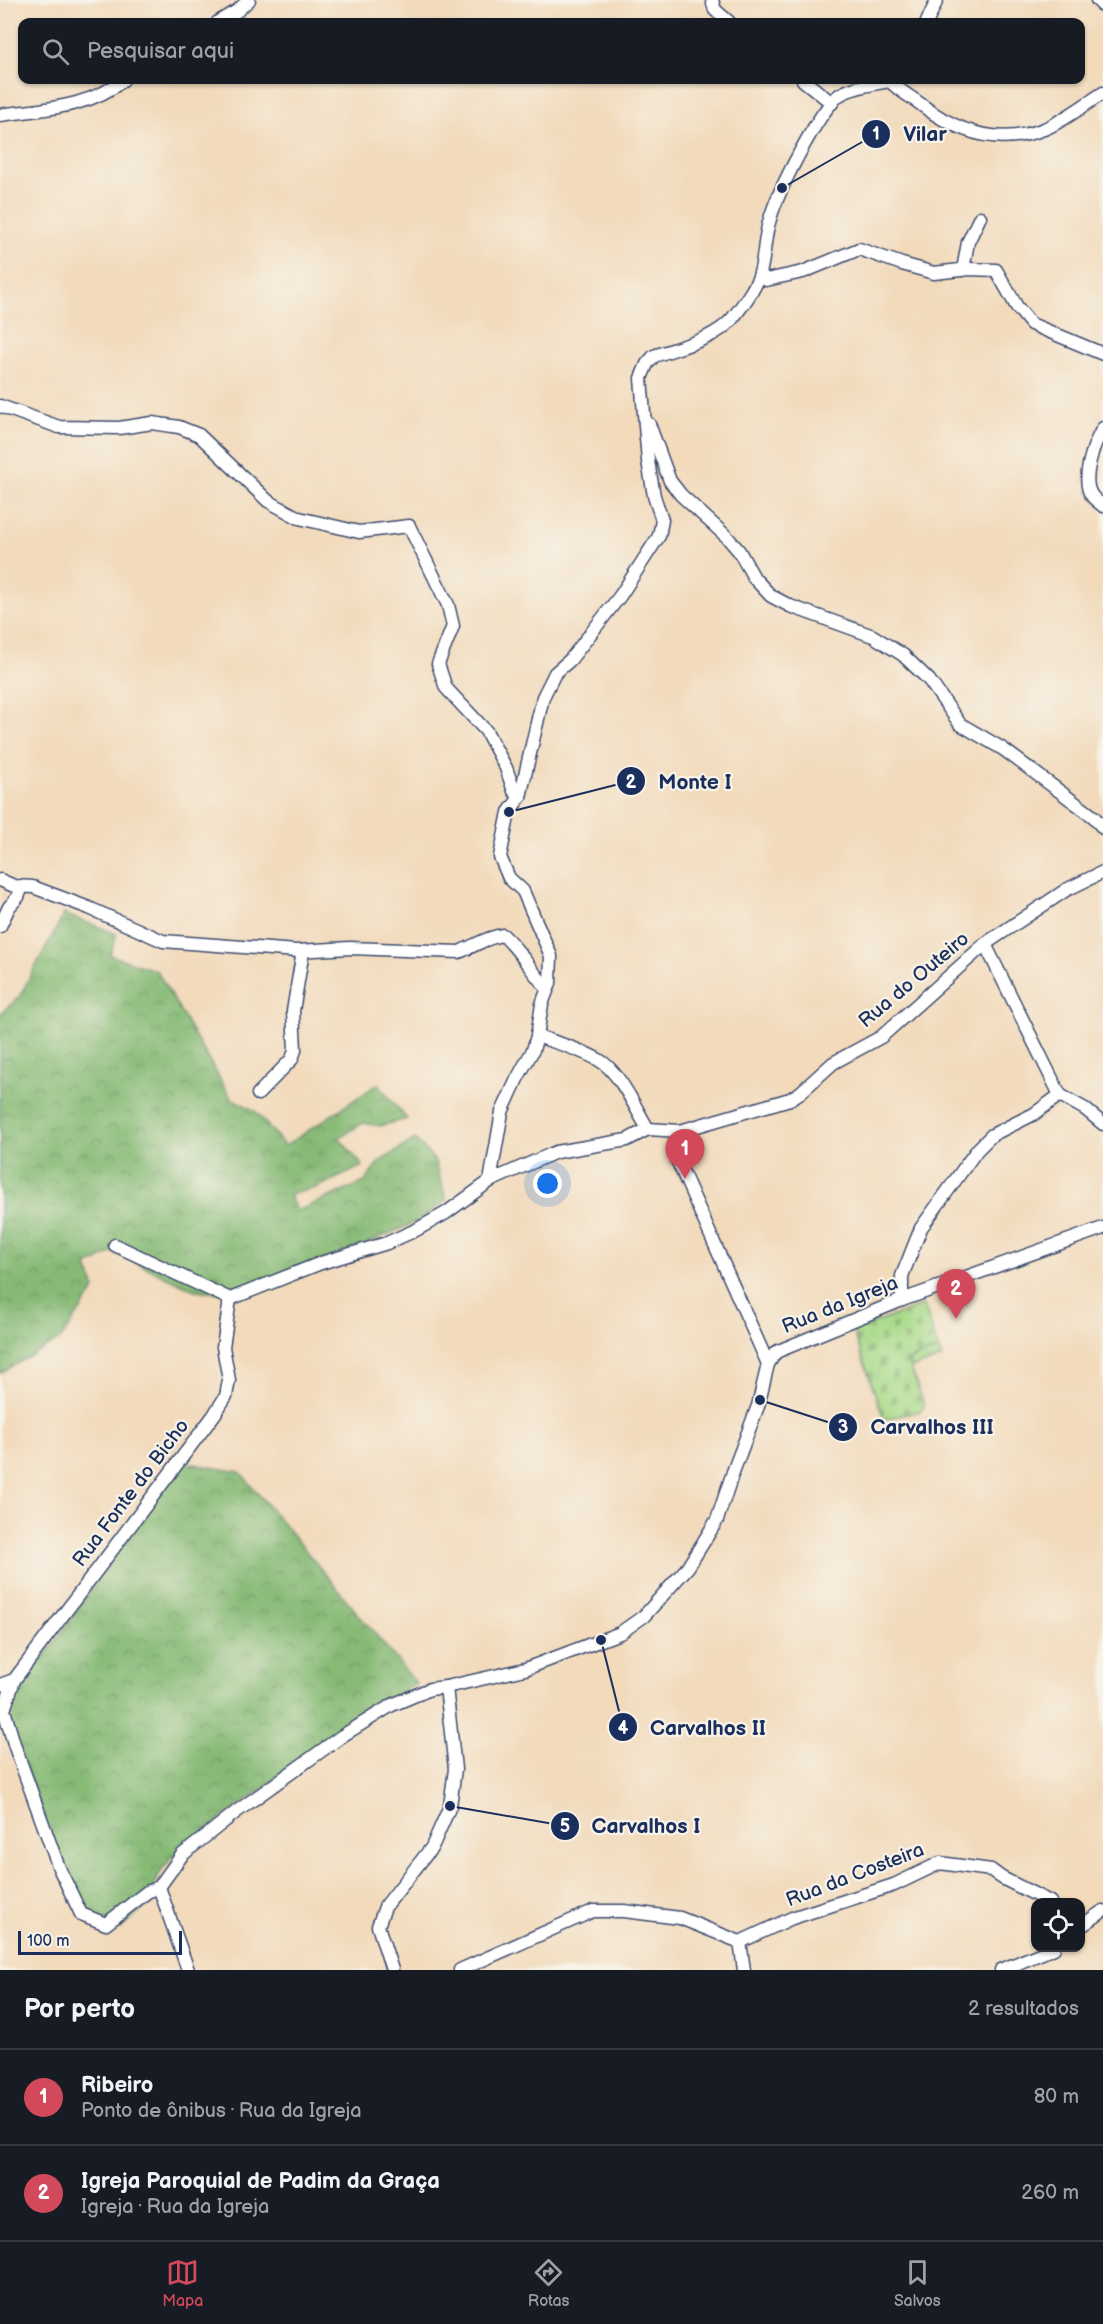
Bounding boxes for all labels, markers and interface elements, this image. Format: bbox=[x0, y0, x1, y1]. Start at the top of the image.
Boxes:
search box bbox=[18, 18, 1085, 84]
icon: search bbox=[39, 35, 72, 68]
text: Pesquisar aqui bbox=[87, 38, 234, 65]
callout: Vilar bbox=[861, 115, 959, 154]
text: Vilar bbox=[903, 122, 947, 147]
text: 1 bbox=[872, 124, 880, 145]
callout: Monte I bbox=[616, 762, 743, 801]
text: Monte I bbox=[658, 770, 732, 795]
text: 2 bbox=[626, 772, 637, 793]
street label: Rua do Outeiro bbox=[854, 927, 974, 1033]
pin: 1 bbox=[666, 1130, 704, 1179]
your location bbox=[533, 1169, 562, 1198]
pin: 2 bbox=[936, 1270, 976, 1319]
street label: Rua da Igreja bbox=[779, 1271, 901, 1339]
callout: Carvalhos III bbox=[828, 1408, 1005, 1447]
street label: Rua Fonte do Bicho bbox=[68, 1415, 194, 1571]
text: Carvalhos III bbox=[870, 1415, 994, 1440]
text: 3 bbox=[838, 1417, 848, 1438]
callout: Carvalhos II bbox=[608, 1708, 778, 1747]
text: Carvalhos II bbox=[650, 1716, 766, 1741]
text: 4 bbox=[618, 1718, 629, 1739]
callout: Carvalhos I bbox=[550, 1806, 713, 1845]
text: Carvalhos I bbox=[592, 1814, 700, 1839]
text: 5 bbox=[560, 1816, 570, 1837]
street label: Rua da Costeira bbox=[783, 1838, 927, 1912]
map controls bbox=[1031, 1898, 1085, 1952]
button: locate bbox=[1031, 1898, 1085, 1952]
scale bar bbox=[18, 1928, 182, 1956]
text: 100 m bbox=[27, 1932, 70, 1951]
text: Por perto bbox=[24, 1994, 135, 2025]
text: 2 resultados bbox=[968, 1997, 1079, 2021]
text: Ribeiro bbox=[81, 2072, 153, 2099]
text: 1 bbox=[39, 2085, 48, 2109]
text: 80 m bbox=[1034, 2085, 1079, 2109]
text: Ponto de ônibus · Rua da Igreja bbox=[81, 2099, 362, 2123]
text: Igreja Paroquial de Padim da Graça bbox=[81, 2168, 440, 2195]
text: 2 bbox=[38, 2181, 49, 2205]
text: 260 m bbox=[1021, 2181, 1079, 2205]
text: Igreja · Rua da Igreja bbox=[81, 2195, 269, 2219]
tab: Mapa bbox=[162, 2256, 203, 2311]
tab: Rotas bbox=[528, 2256, 570, 2311]
tab: Salvos bbox=[894, 2256, 941, 2311]

